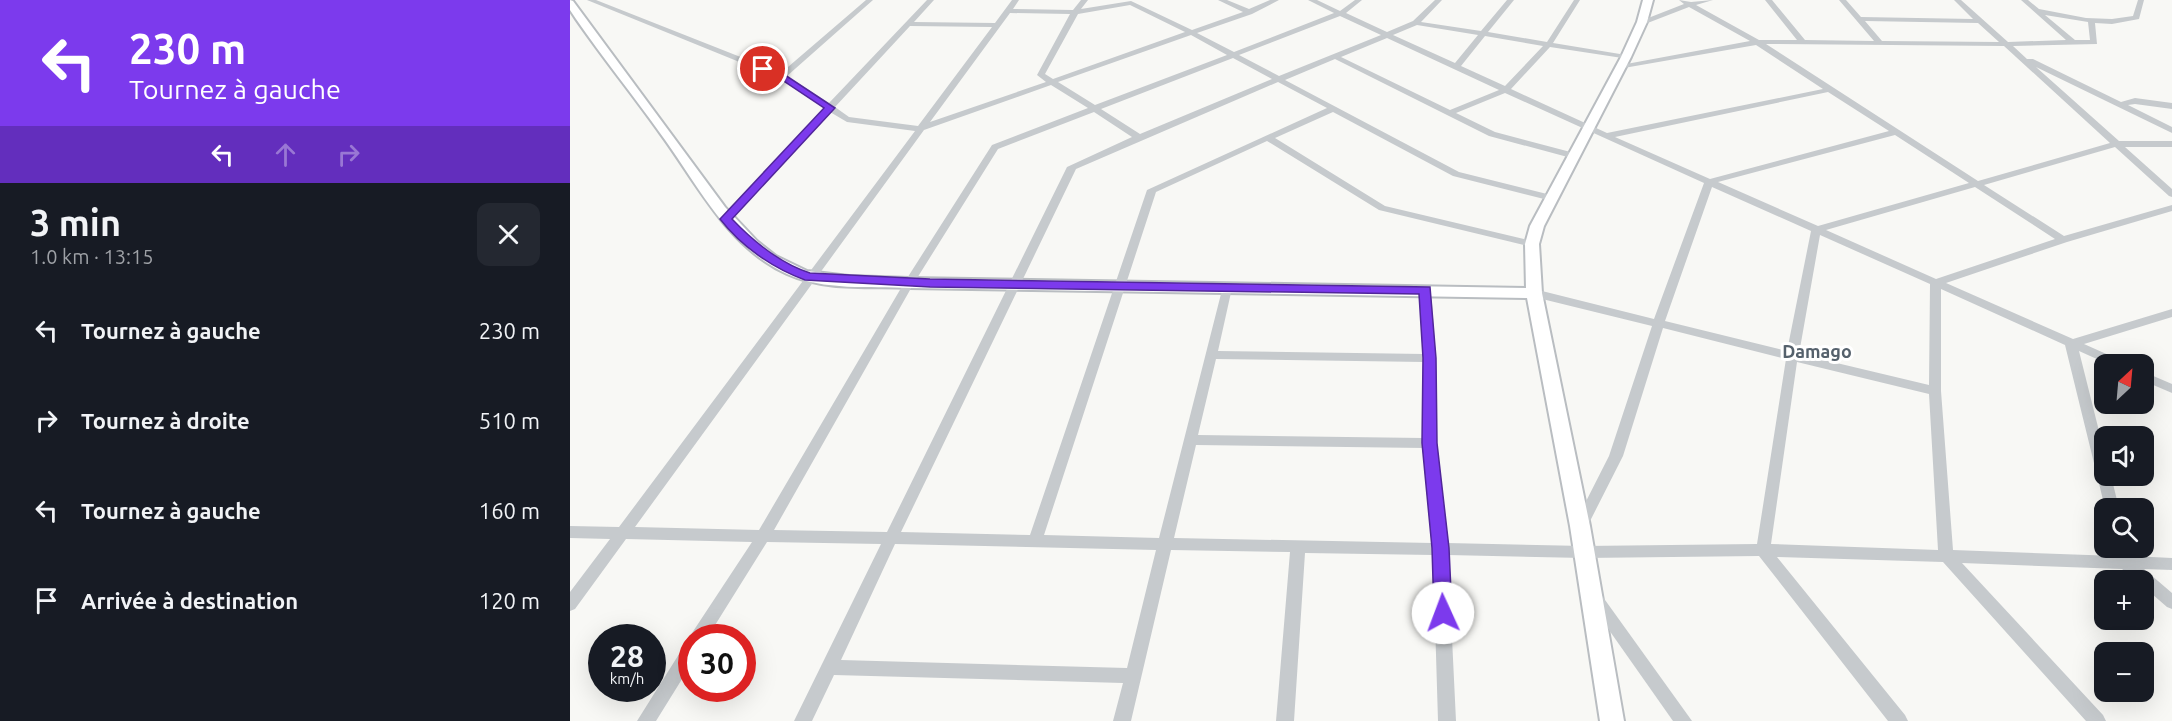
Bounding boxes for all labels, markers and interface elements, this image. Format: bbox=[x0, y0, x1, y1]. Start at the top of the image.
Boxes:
icon: left bbox=[30, 24, 108, 102]
text: 230 m bbox=[129, 25, 246, 72]
pin bbox=[737, 43, 788, 94]
icon: arrive bbox=[746, 52, 779, 85]
text: Tournez à gauche bbox=[129, 74, 341, 104]
icon: left bbox=[206, 138, 239, 171]
icon: ahead bbox=[269, 138, 302, 171]
icon: right bbox=[332, 138, 365, 171]
text: 3 min bbox=[30, 202, 121, 243]
button: close bbox=[477, 203, 540, 266]
text: 1.0 km · 13:15 bbox=[30, 245, 154, 268]
icon: left bbox=[30, 314, 63, 347]
text: Tournez à gauche bbox=[81, 318, 261, 343]
text: 230 m bbox=[479, 318, 540, 343]
district label: Damago bbox=[1782, 341, 1852, 361]
north arrow bbox=[2094, 354, 2154, 414]
map controls bbox=[2094, 354, 2154, 702]
icon: right bbox=[30, 404, 63, 437]
text: Tournez à droite bbox=[81, 408, 250, 433]
text: 510 m bbox=[479, 408, 540, 433]
button: sound bbox=[2094, 426, 2154, 486]
icon: left bbox=[30, 494, 63, 527]
text: Tournez à gauche bbox=[81, 498, 261, 523]
text: 160 m bbox=[479, 498, 540, 523]
button: search bbox=[2094, 498, 2154, 558]
button: + bbox=[2094, 570, 2154, 630]
position arrow bbox=[1411, 581, 1475, 645]
icon: arrive bbox=[30, 584, 63, 617]
text: Arrivée à destination bbox=[81, 588, 298, 613]
text: 120 m bbox=[479, 588, 540, 613]
speed limit sign: 30 bbox=[678, 624, 756, 702]
text: 28 bbox=[610, 639, 644, 673]
button: − bbox=[2094, 642, 2154, 702]
text: km/h bbox=[610, 670, 644, 687]

